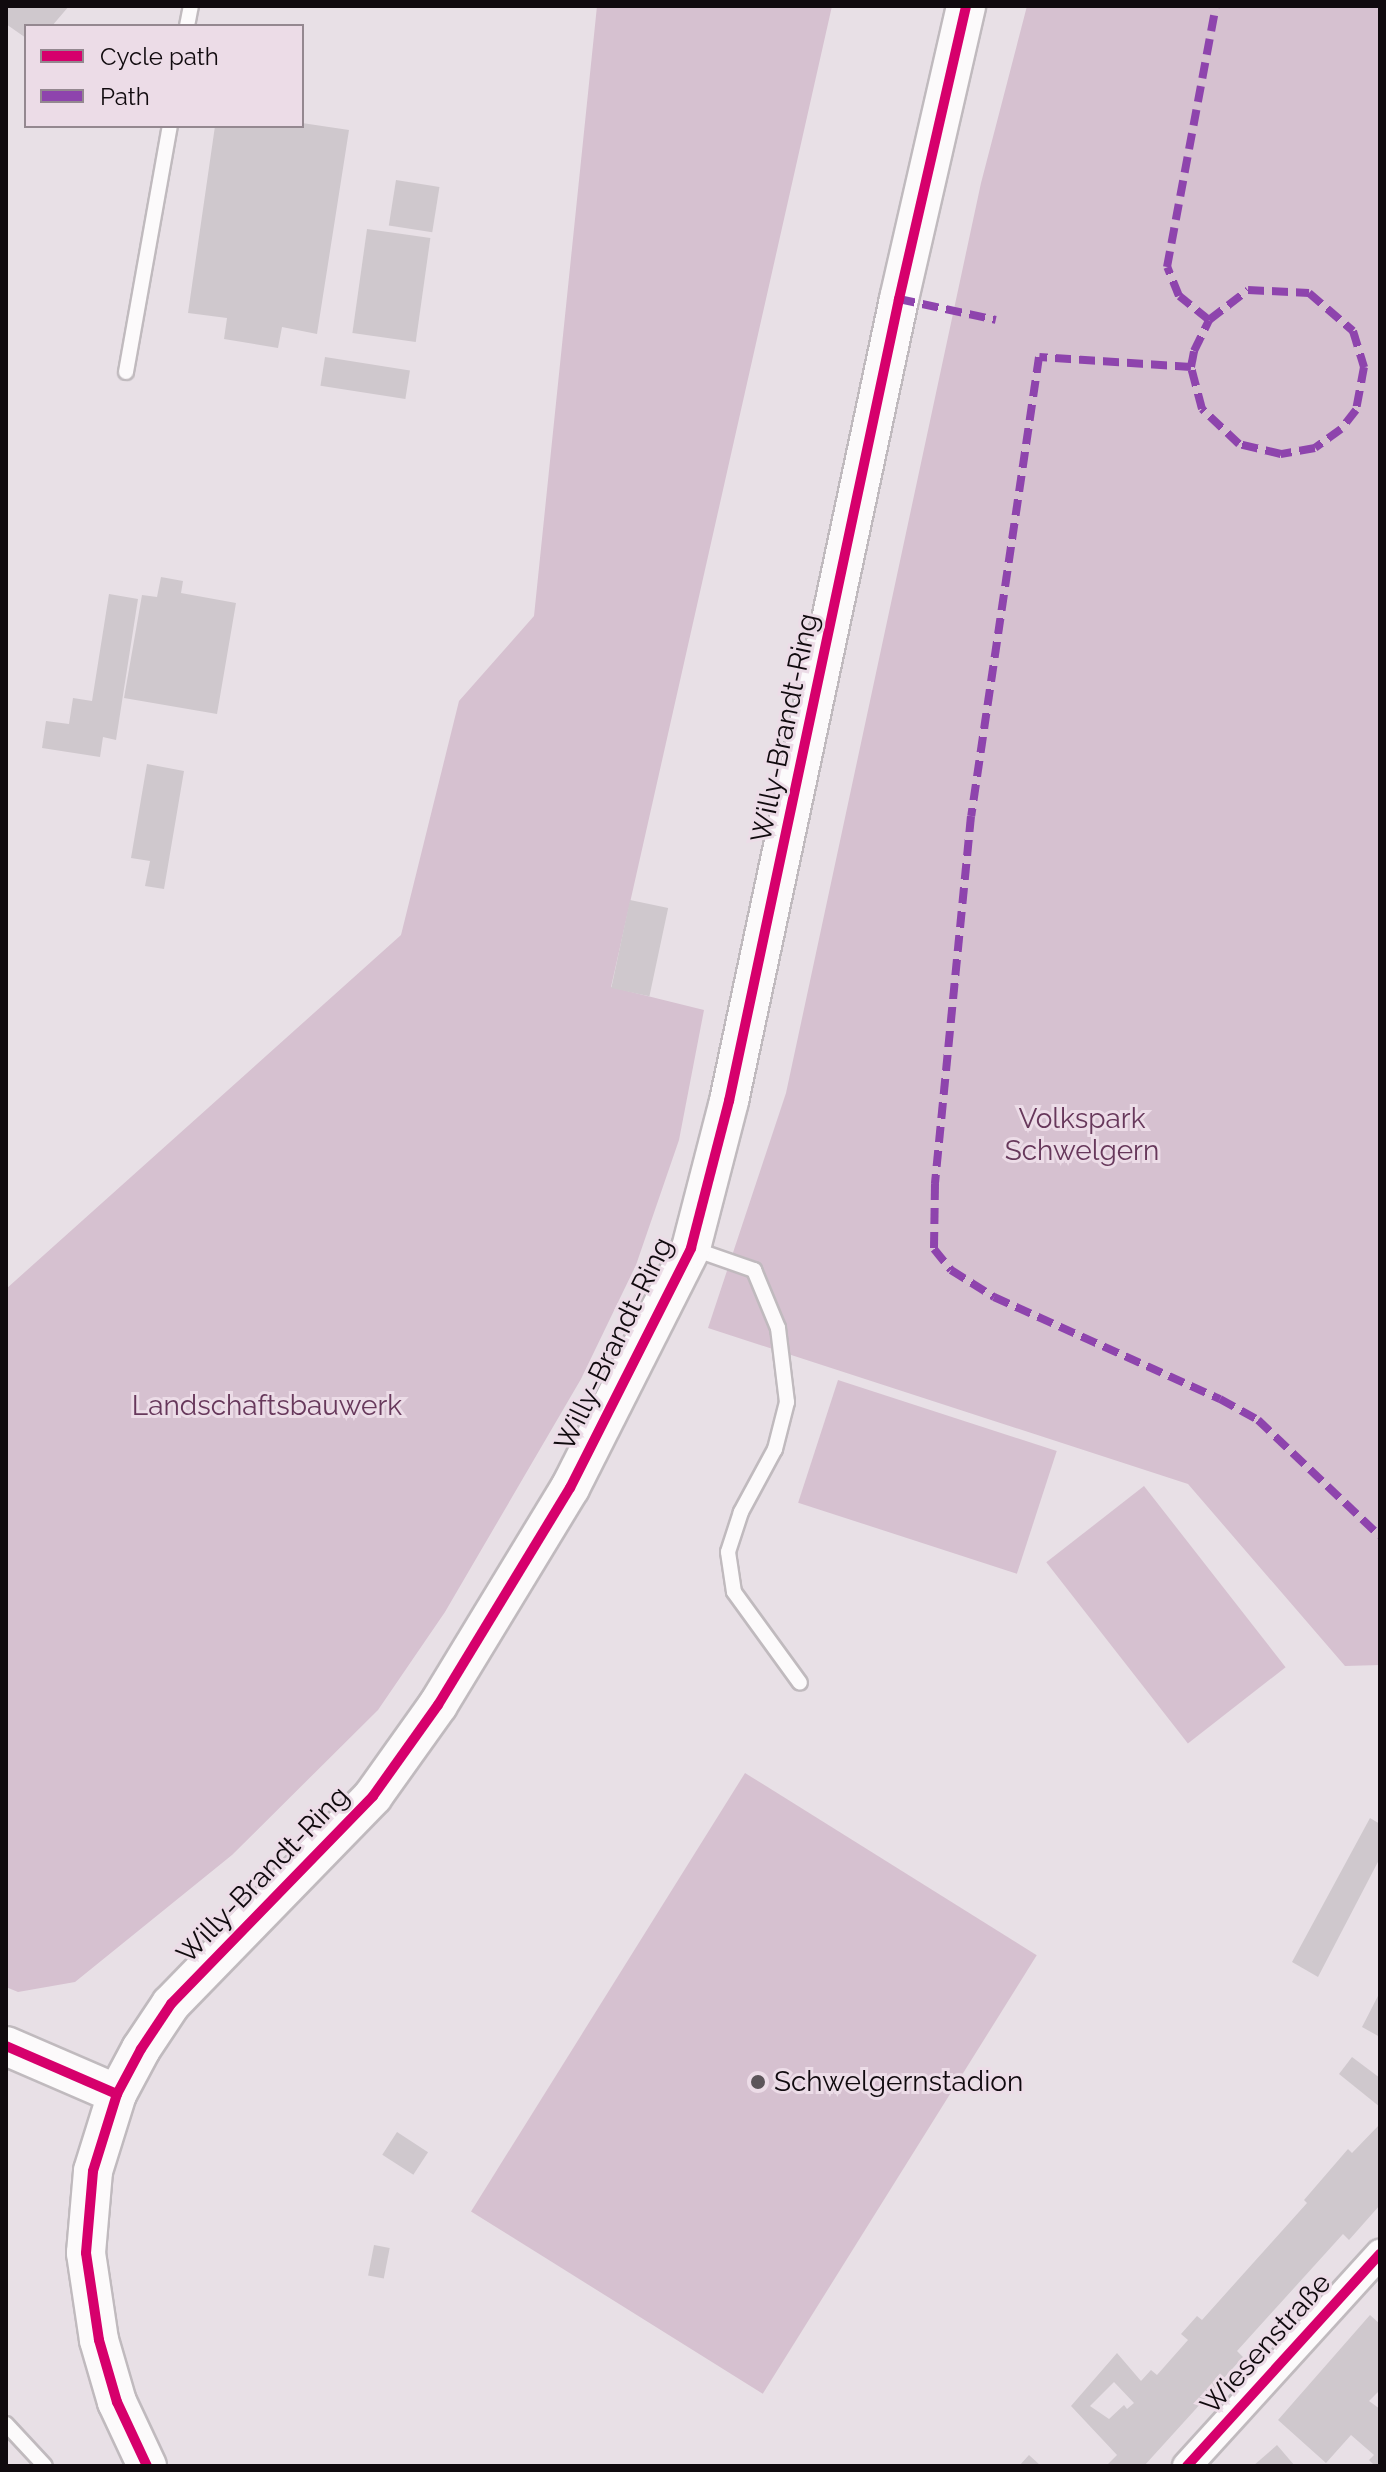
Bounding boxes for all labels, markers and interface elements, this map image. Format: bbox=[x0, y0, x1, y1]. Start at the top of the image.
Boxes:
legend bbox=[24, 24, 304, 128]
text: Cycle path bbox=[100, 42, 219, 71]
text: Path bbox=[100, 82, 150, 111]
street label: Willy-Brandt-Ring bbox=[744, 610, 826, 846]
park label: Volkspark Schwelgern bbox=[1005, 1102, 1159, 1168]
street label: Willy-Brandt-Ring bbox=[548, 1232, 680, 1456]
park label: Landschaftsbauwerk bbox=[132, 1389, 402, 1423]
street label: Willy-Brandt-Ring bbox=[170, 1779, 356, 1971]
place label: Schwelgernstadion bbox=[774, 2065, 1023, 2099]
marker: Schwelgernstadion bbox=[749, 2073, 767, 2091]
street label: Wiesenstraße bbox=[1194, 2267, 1338, 2421]

